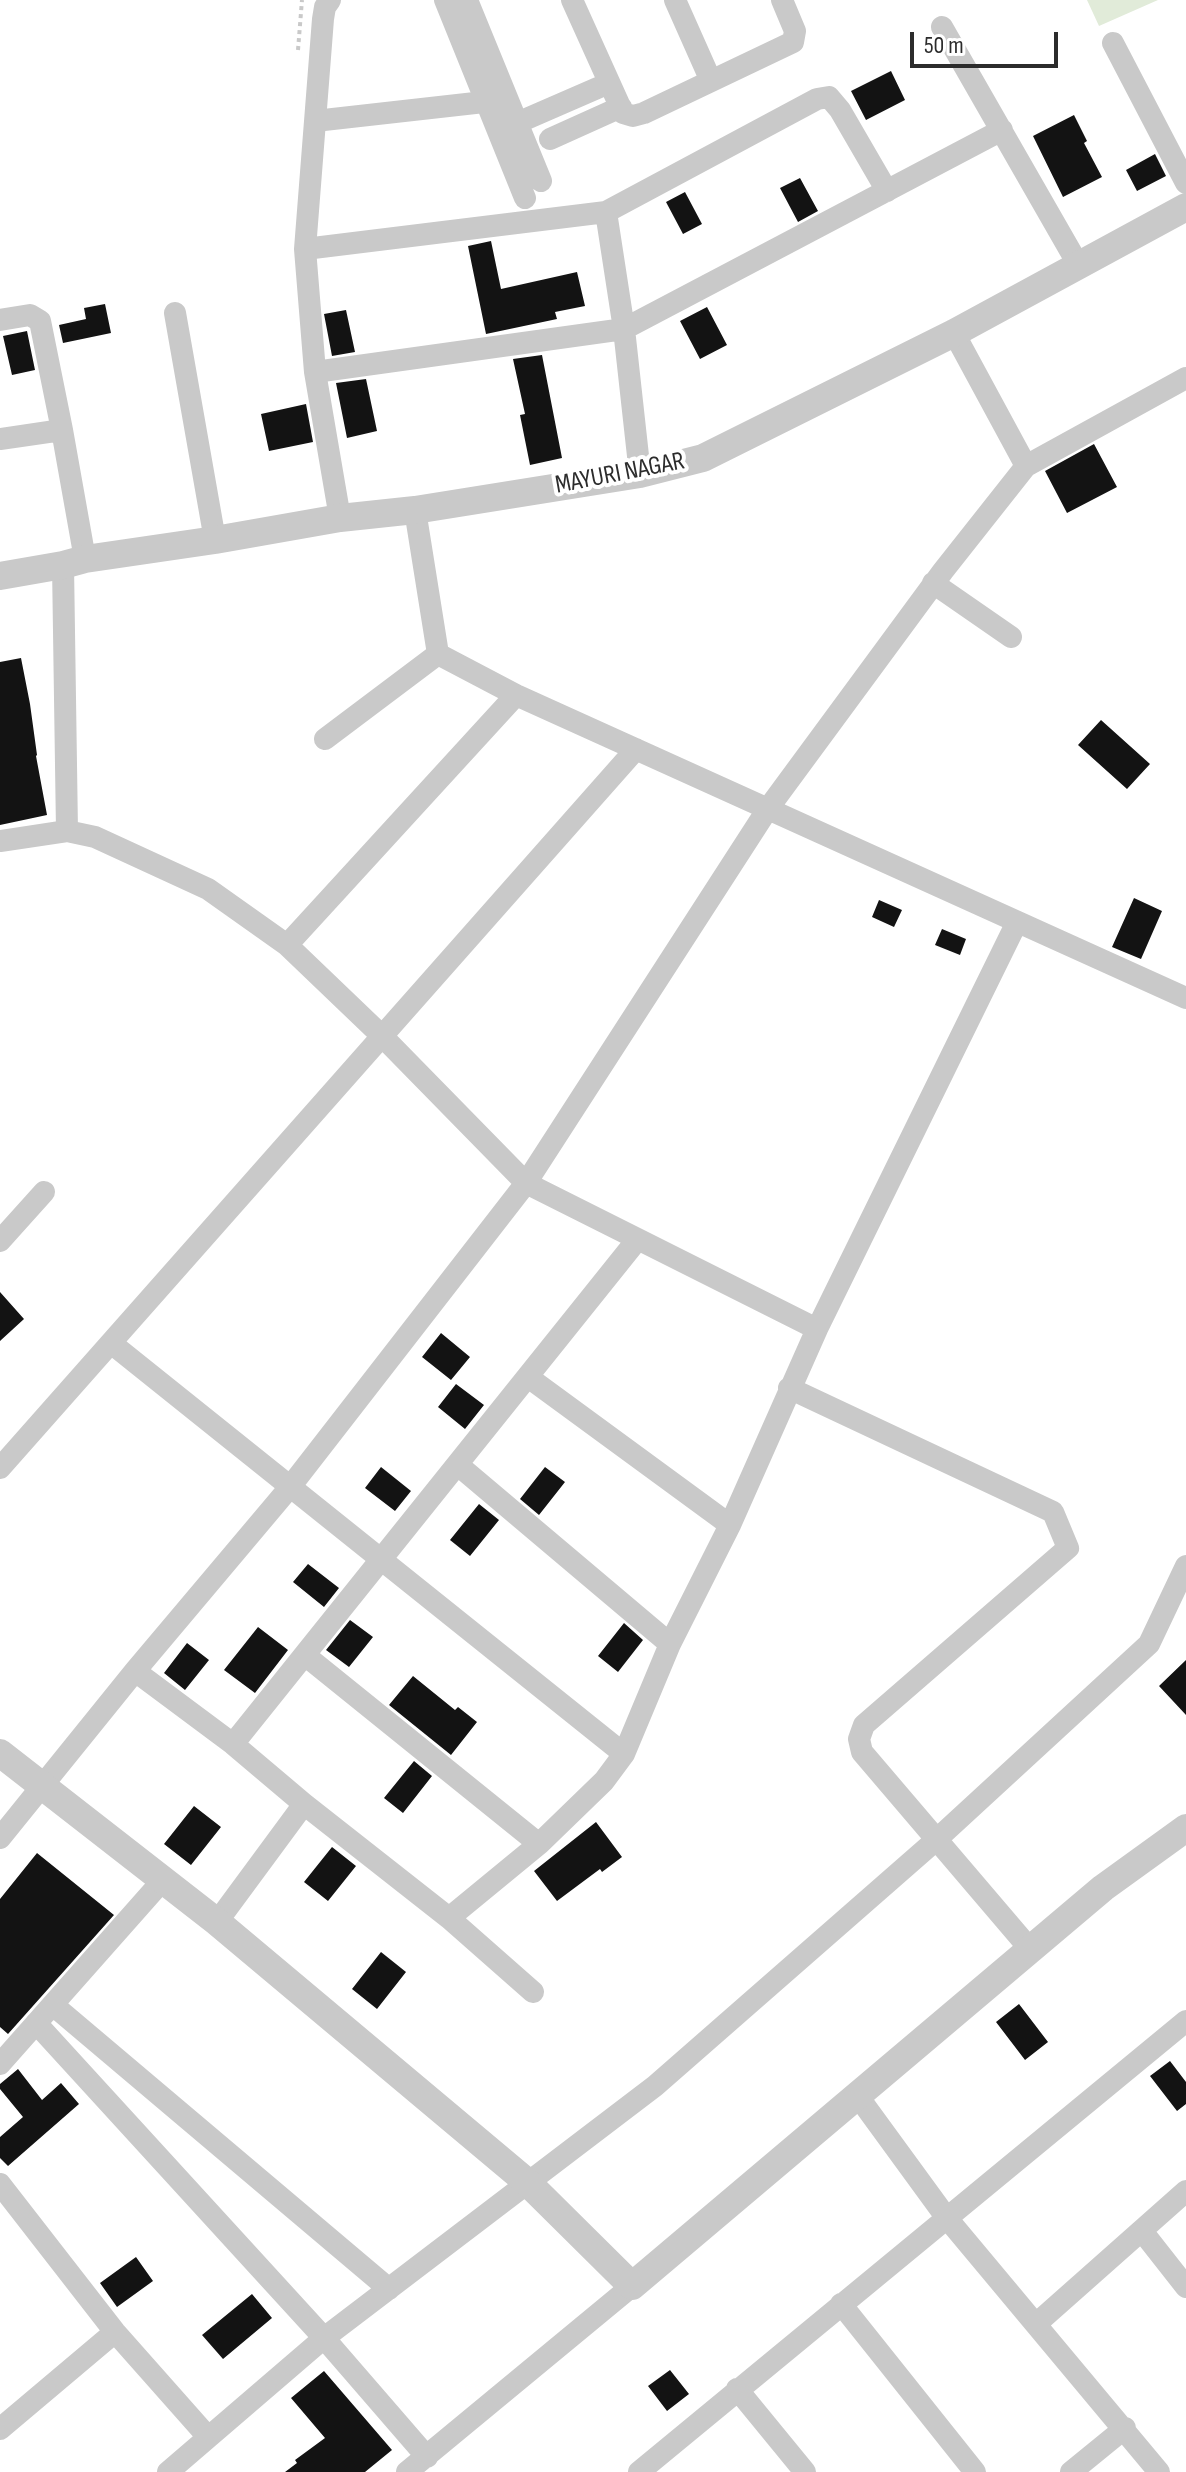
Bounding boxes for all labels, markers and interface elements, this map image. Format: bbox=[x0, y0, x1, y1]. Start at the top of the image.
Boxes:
scale bar bbox=[914, 16, 1062, 66]
text: 50 m bbox=[924, 31, 964, 60]
street label: MAYURI NAGAR bbox=[553, 446, 687, 502]

